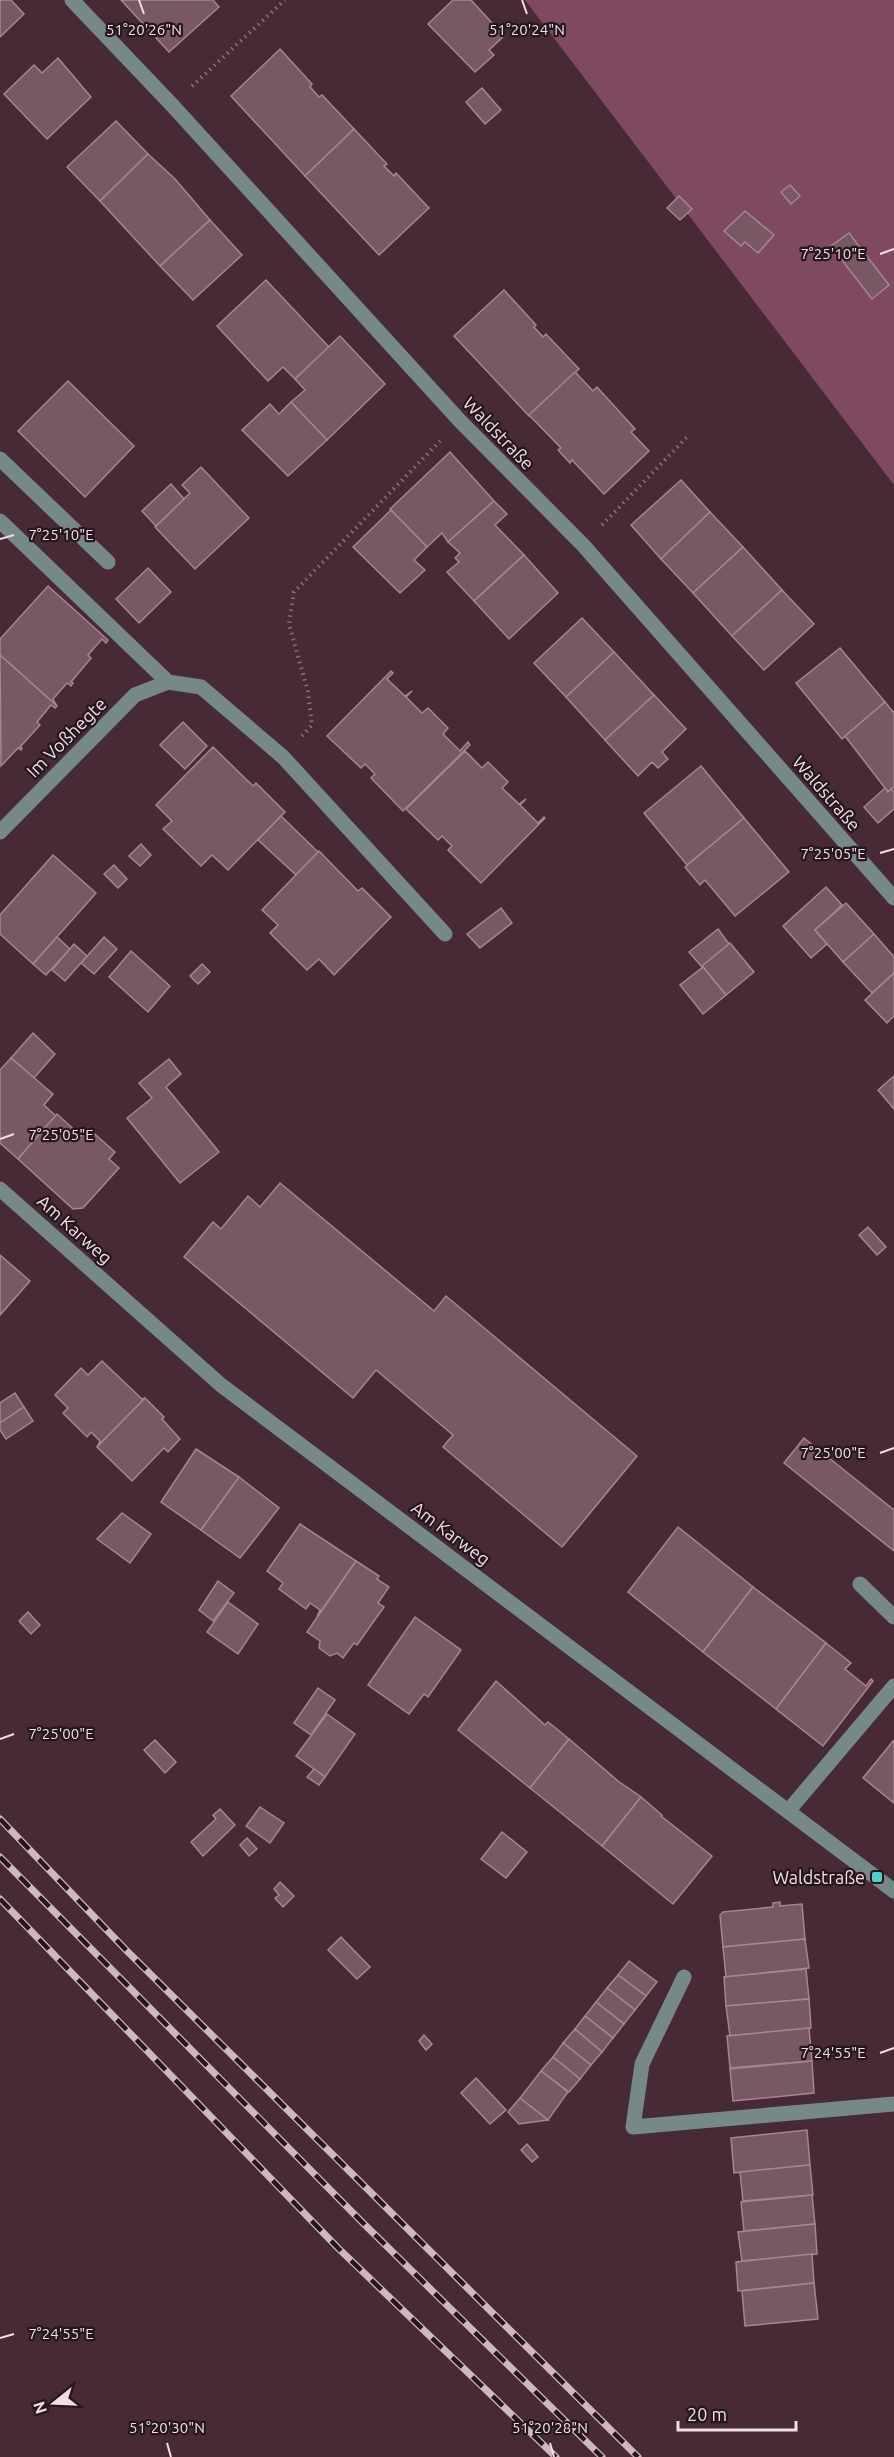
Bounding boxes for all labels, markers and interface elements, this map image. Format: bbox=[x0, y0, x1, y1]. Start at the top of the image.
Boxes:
text: 51°20'26"N bbox=[106, 21, 182, 38]
text: 51°20'24"N bbox=[489, 21, 565, 38]
text: 7°25'10"E bbox=[800, 245, 866, 262]
street label: Waldstraße bbox=[460, 393, 538, 473]
text: 7°25'10"E bbox=[28, 526, 94, 543]
street label: Im Voßhegte bbox=[22, 693, 110, 781]
street label: Waldstraße bbox=[789, 752, 865, 834]
text: 7°25'05"E bbox=[800, 845, 866, 862]
text: 7°25'05"E bbox=[28, 1126, 94, 1143]
street label: Am Karweg bbox=[34, 1190, 116, 1268]
text: 7°25'00"E bbox=[800, 1444, 866, 1461]
street label: Am Karweg bbox=[408, 1497, 494, 1569]
text: 7°25'00"E bbox=[28, 1725, 94, 1742]
place label: Waldstraße bbox=[772, 1867, 865, 1887]
marker: Waldstraße bbox=[870, 1870, 884, 1884]
text: 7°24'55"E bbox=[800, 2044, 866, 2061]
text: 7°24'55"E bbox=[28, 2325, 94, 2342]
north arrow bbox=[24, 2373, 84, 2433]
scale bar bbox=[678, 2394, 796, 2432]
text: N bbox=[29, 2399, 50, 2416]
text: 20 m bbox=[687, 2404, 727, 2424]
text: 51°20'30"N bbox=[129, 2419, 205, 2436]
text: 51°20'28"N bbox=[512, 2419, 588, 2436]

